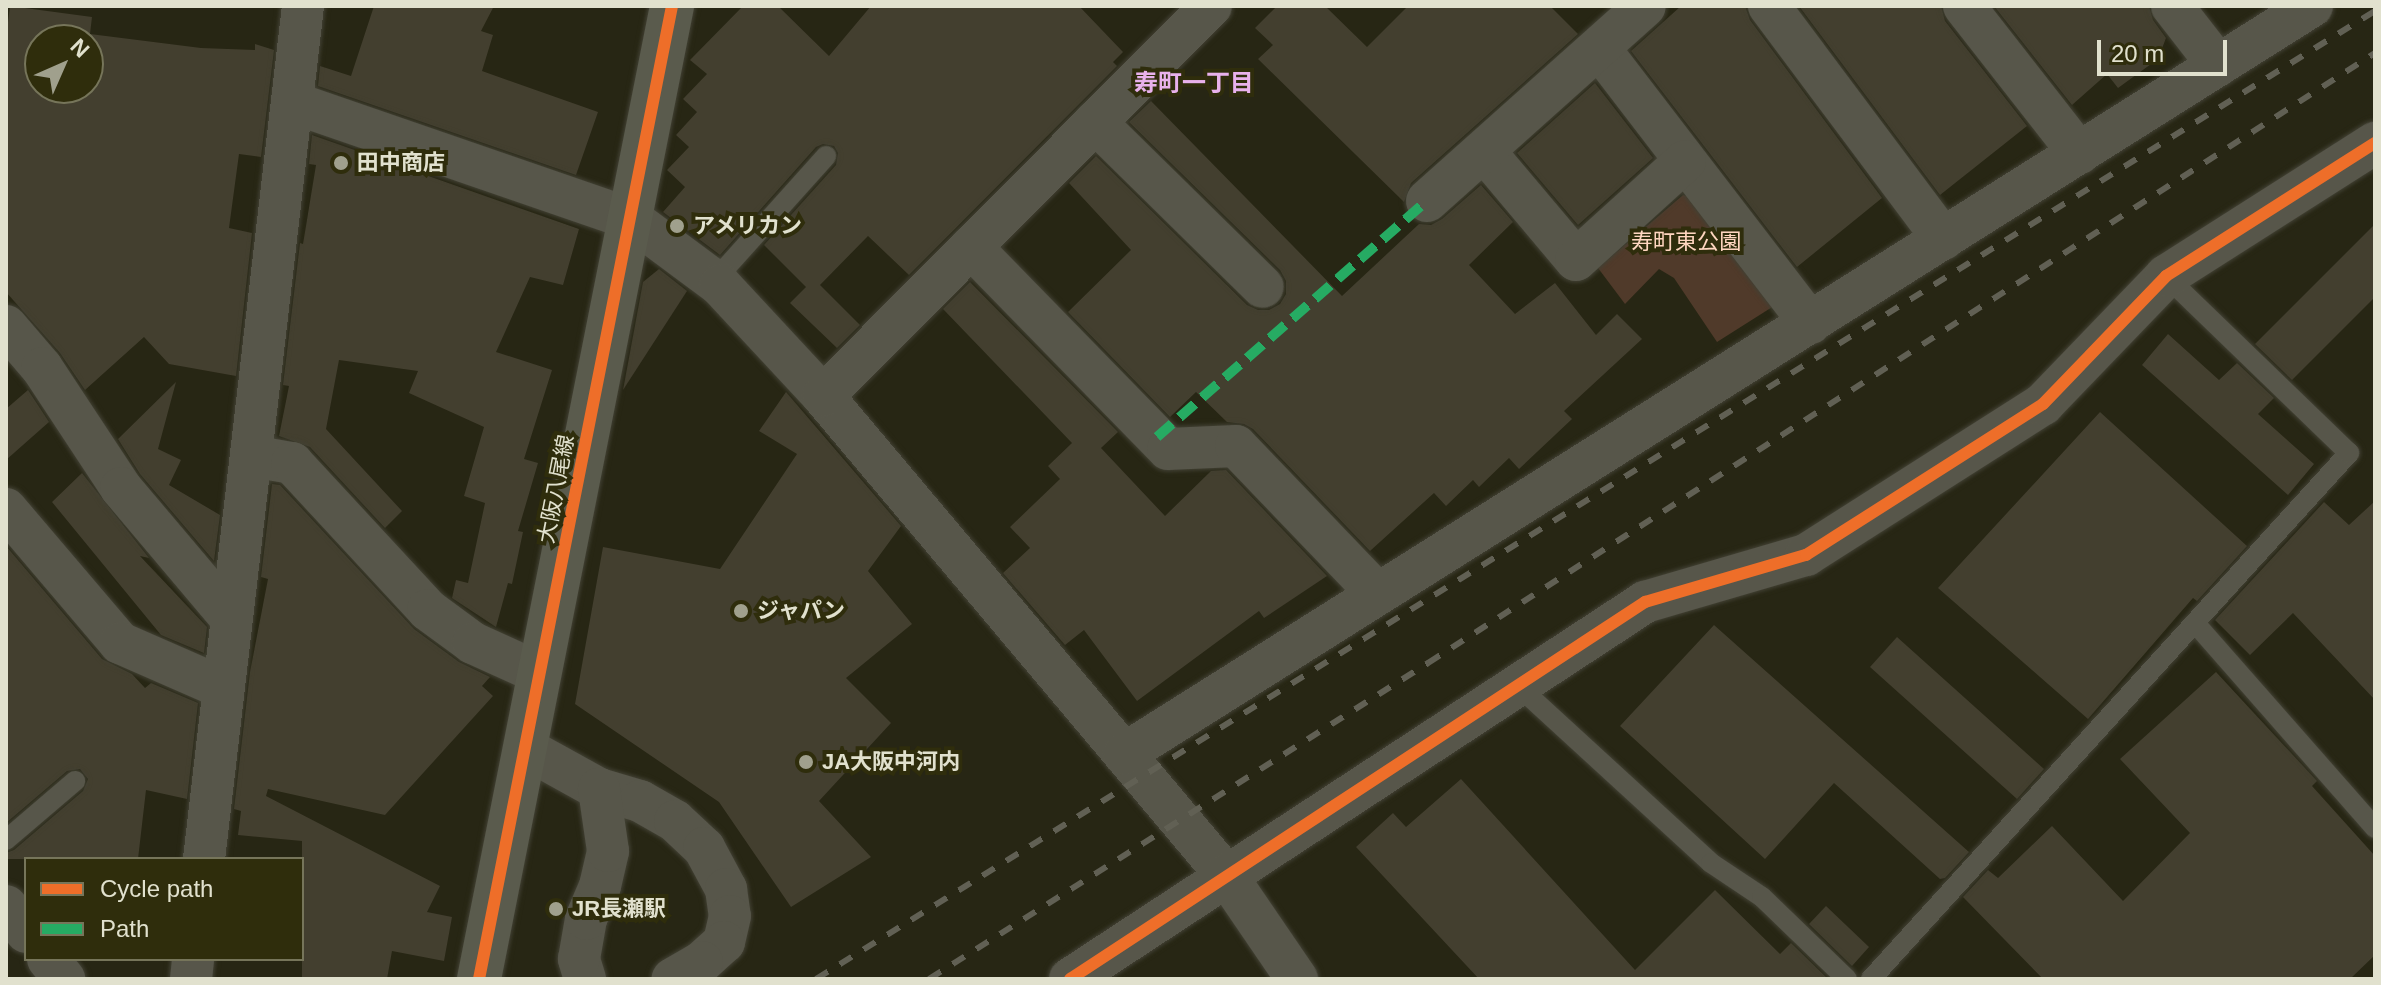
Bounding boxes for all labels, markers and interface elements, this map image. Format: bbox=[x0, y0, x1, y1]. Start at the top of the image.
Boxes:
north arrow bbox=[24, 24, 104, 104]
scale bar bbox=[2101, 24, 2231, 74]
text: N bbox=[65, 34, 94, 63]
text: 20 m bbox=[2111, 40, 2164, 67]
district label: 寿町一丁目 bbox=[1134, 69, 1254, 97]
place label: 田中商店 bbox=[357, 150, 445, 176]
marker: 田中商店 bbox=[332, 154, 350, 172]
place label: アメリカン bbox=[693, 213, 803, 239]
marker: アメリカン bbox=[668, 217, 686, 235]
park label: 寿町東公園 bbox=[1631, 229, 1741, 255]
street label: 大阪八尾線 bbox=[533, 432, 579, 546]
place label: ジャパン bbox=[757, 598, 845, 624]
marker: ジャパン bbox=[732, 602, 750, 620]
place label: JA大阪中河内 bbox=[822, 749, 960, 775]
marker: JA大阪中河内 bbox=[797, 753, 815, 771]
legend bbox=[24, 857, 304, 961]
text: Cycle path bbox=[100, 875, 213, 902]
place label: JR長瀬駅 bbox=[572, 896, 666, 922]
marker: JR長瀬駅 bbox=[547, 900, 565, 918]
text: Path bbox=[100, 915, 149, 942]

